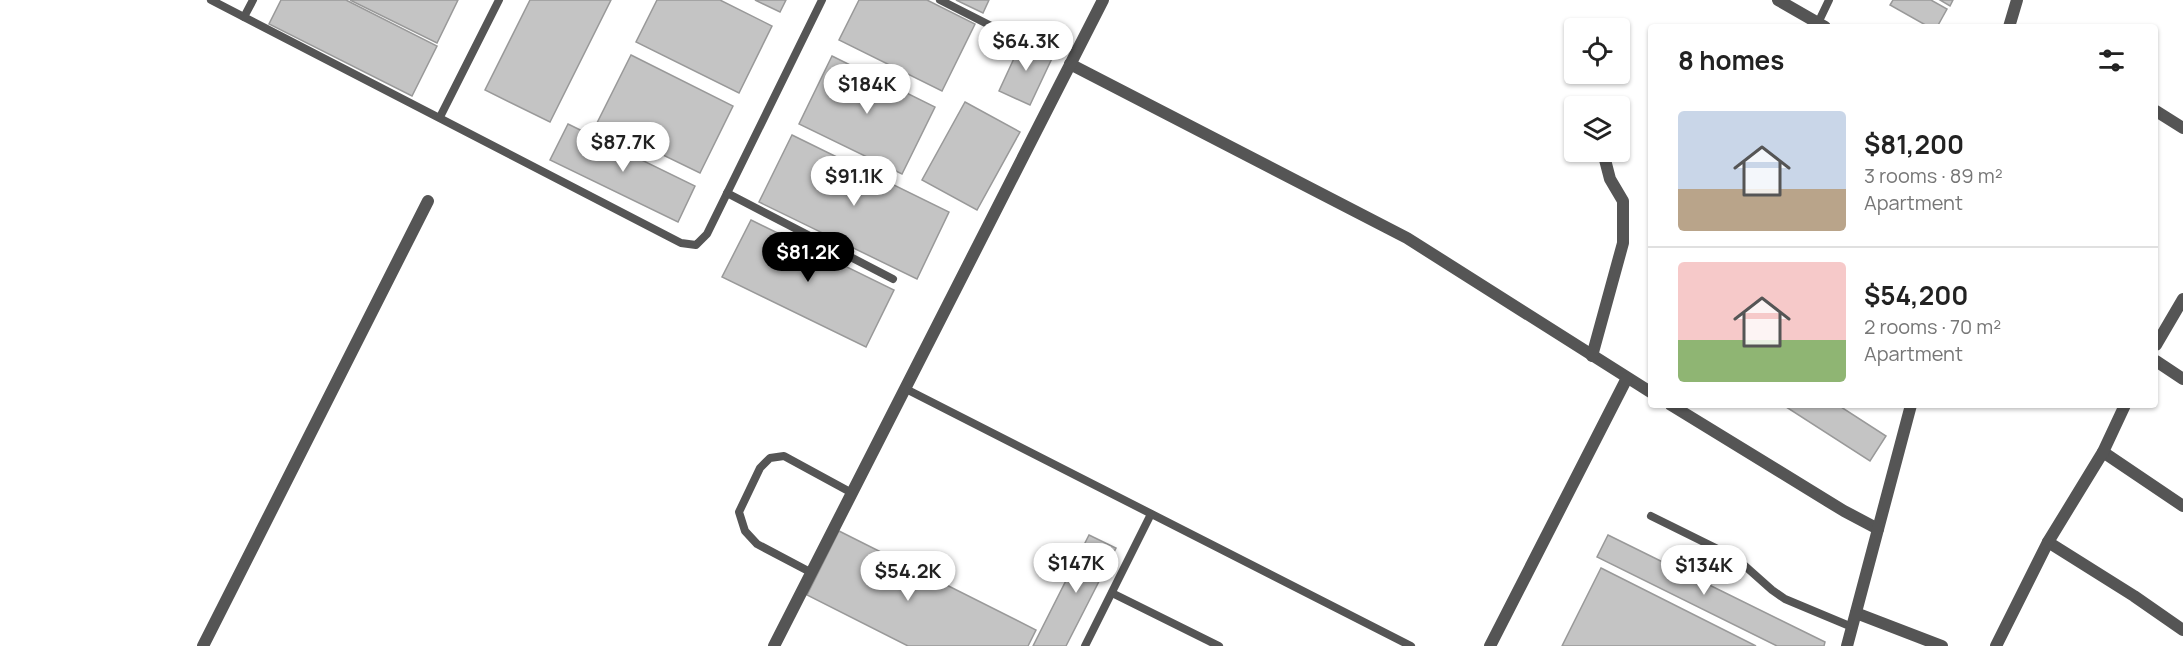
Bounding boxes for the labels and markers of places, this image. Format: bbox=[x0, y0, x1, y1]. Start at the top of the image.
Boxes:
pin: $64.3K bbox=[977, 21, 1075, 72]
pin: $184K bbox=[825, 64, 909, 115]
pin: $87.7K bbox=[574, 122, 672, 173]
pin: $91.1K bbox=[805, 156, 903, 207]
pin: $81.2K bbox=[759, 232, 857, 283]
pin: $147K bbox=[1034, 543, 1118, 594]
pin: $134K bbox=[1662, 545, 1746, 596]
pin: $54.2K bbox=[859, 551, 957, 602]

